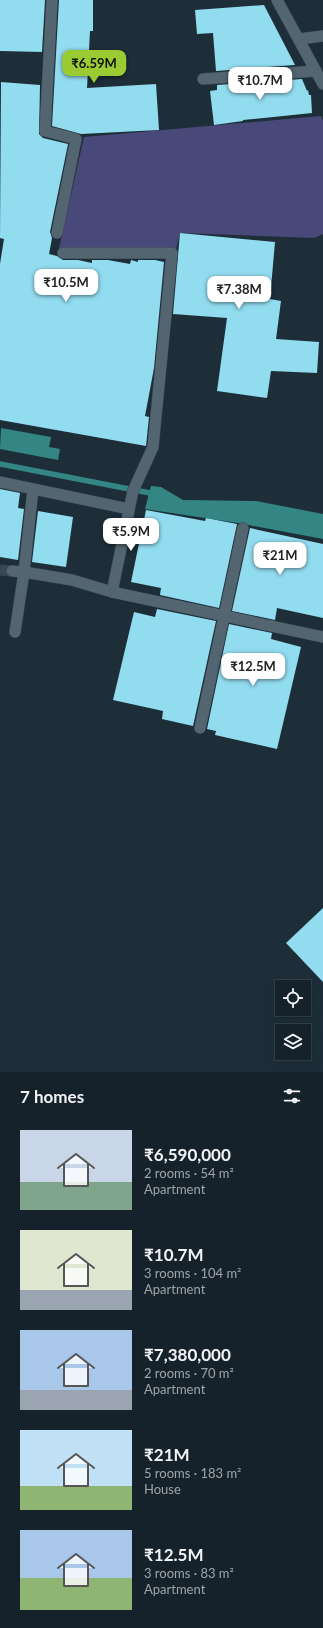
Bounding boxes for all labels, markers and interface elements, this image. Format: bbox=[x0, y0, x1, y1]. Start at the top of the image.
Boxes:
pin: ₹6.59M bbox=[61, 50, 127, 84]
text: ₹6.59M bbox=[71, 55, 117, 71]
pin: ₹10.7M bbox=[227, 67, 293, 101]
text: ₹10.7M bbox=[237, 72, 283, 88]
pin: ₹10.5M bbox=[33, 269, 99, 303]
text: ₹10.5M bbox=[43, 274, 89, 290]
pin: ₹7.38M bbox=[206, 276, 272, 310]
text: ₹7.38M bbox=[216, 281, 262, 297]
pin: ₹5.9M bbox=[103, 518, 159, 552]
text: ₹5.9M bbox=[112, 523, 150, 539]
pin: ₹21M bbox=[256, 542, 304, 576]
text: ₹21M bbox=[263, 547, 297, 563]
pin: ₹12.5M bbox=[220, 653, 286, 687]
text: ₹12.5M bbox=[230, 658, 276, 674]
map controls bbox=[275, 980, 311, 1060]
button: locate bbox=[275, 980, 311, 1016]
button: layers bbox=[275, 1024, 311, 1060]
icon: filters bbox=[281, 1085, 303, 1107]
text: 7 homes bbox=[20, 1086, 84, 1107]
text: ₹6,590,000 bbox=[144, 1144, 231, 1165]
icon: home bbox=[52, 1146, 100, 1194]
text: 2 rooms · 54 m² bbox=[144, 1165, 234, 1181]
text: Apartment bbox=[144, 1181, 205, 1197]
text: ₹10.7M bbox=[144, 1244, 204, 1265]
icon: home bbox=[52, 1246, 100, 1294]
text: 3 rooms · 104 m² bbox=[144, 1265, 241, 1281]
text: Apartment bbox=[144, 1281, 205, 1297]
text: ₹7,380,000 bbox=[144, 1344, 231, 1365]
icon: home bbox=[52, 1346, 100, 1394]
text: 2 rooms · 70 m² bbox=[144, 1365, 234, 1381]
text: Apartment bbox=[144, 1381, 205, 1397]
text: ₹21M bbox=[144, 1444, 190, 1465]
icon: home bbox=[52, 1446, 100, 1494]
text: 5 rooms · 183 m² bbox=[144, 1465, 241, 1481]
text: House bbox=[144, 1481, 181, 1497]
text: ₹12.5M bbox=[144, 1544, 204, 1565]
icon: home bbox=[52, 1546, 100, 1594]
text: 3 rooms · 83 m² bbox=[144, 1565, 234, 1581]
text: Apartment bbox=[144, 1581, 205, 1597]

